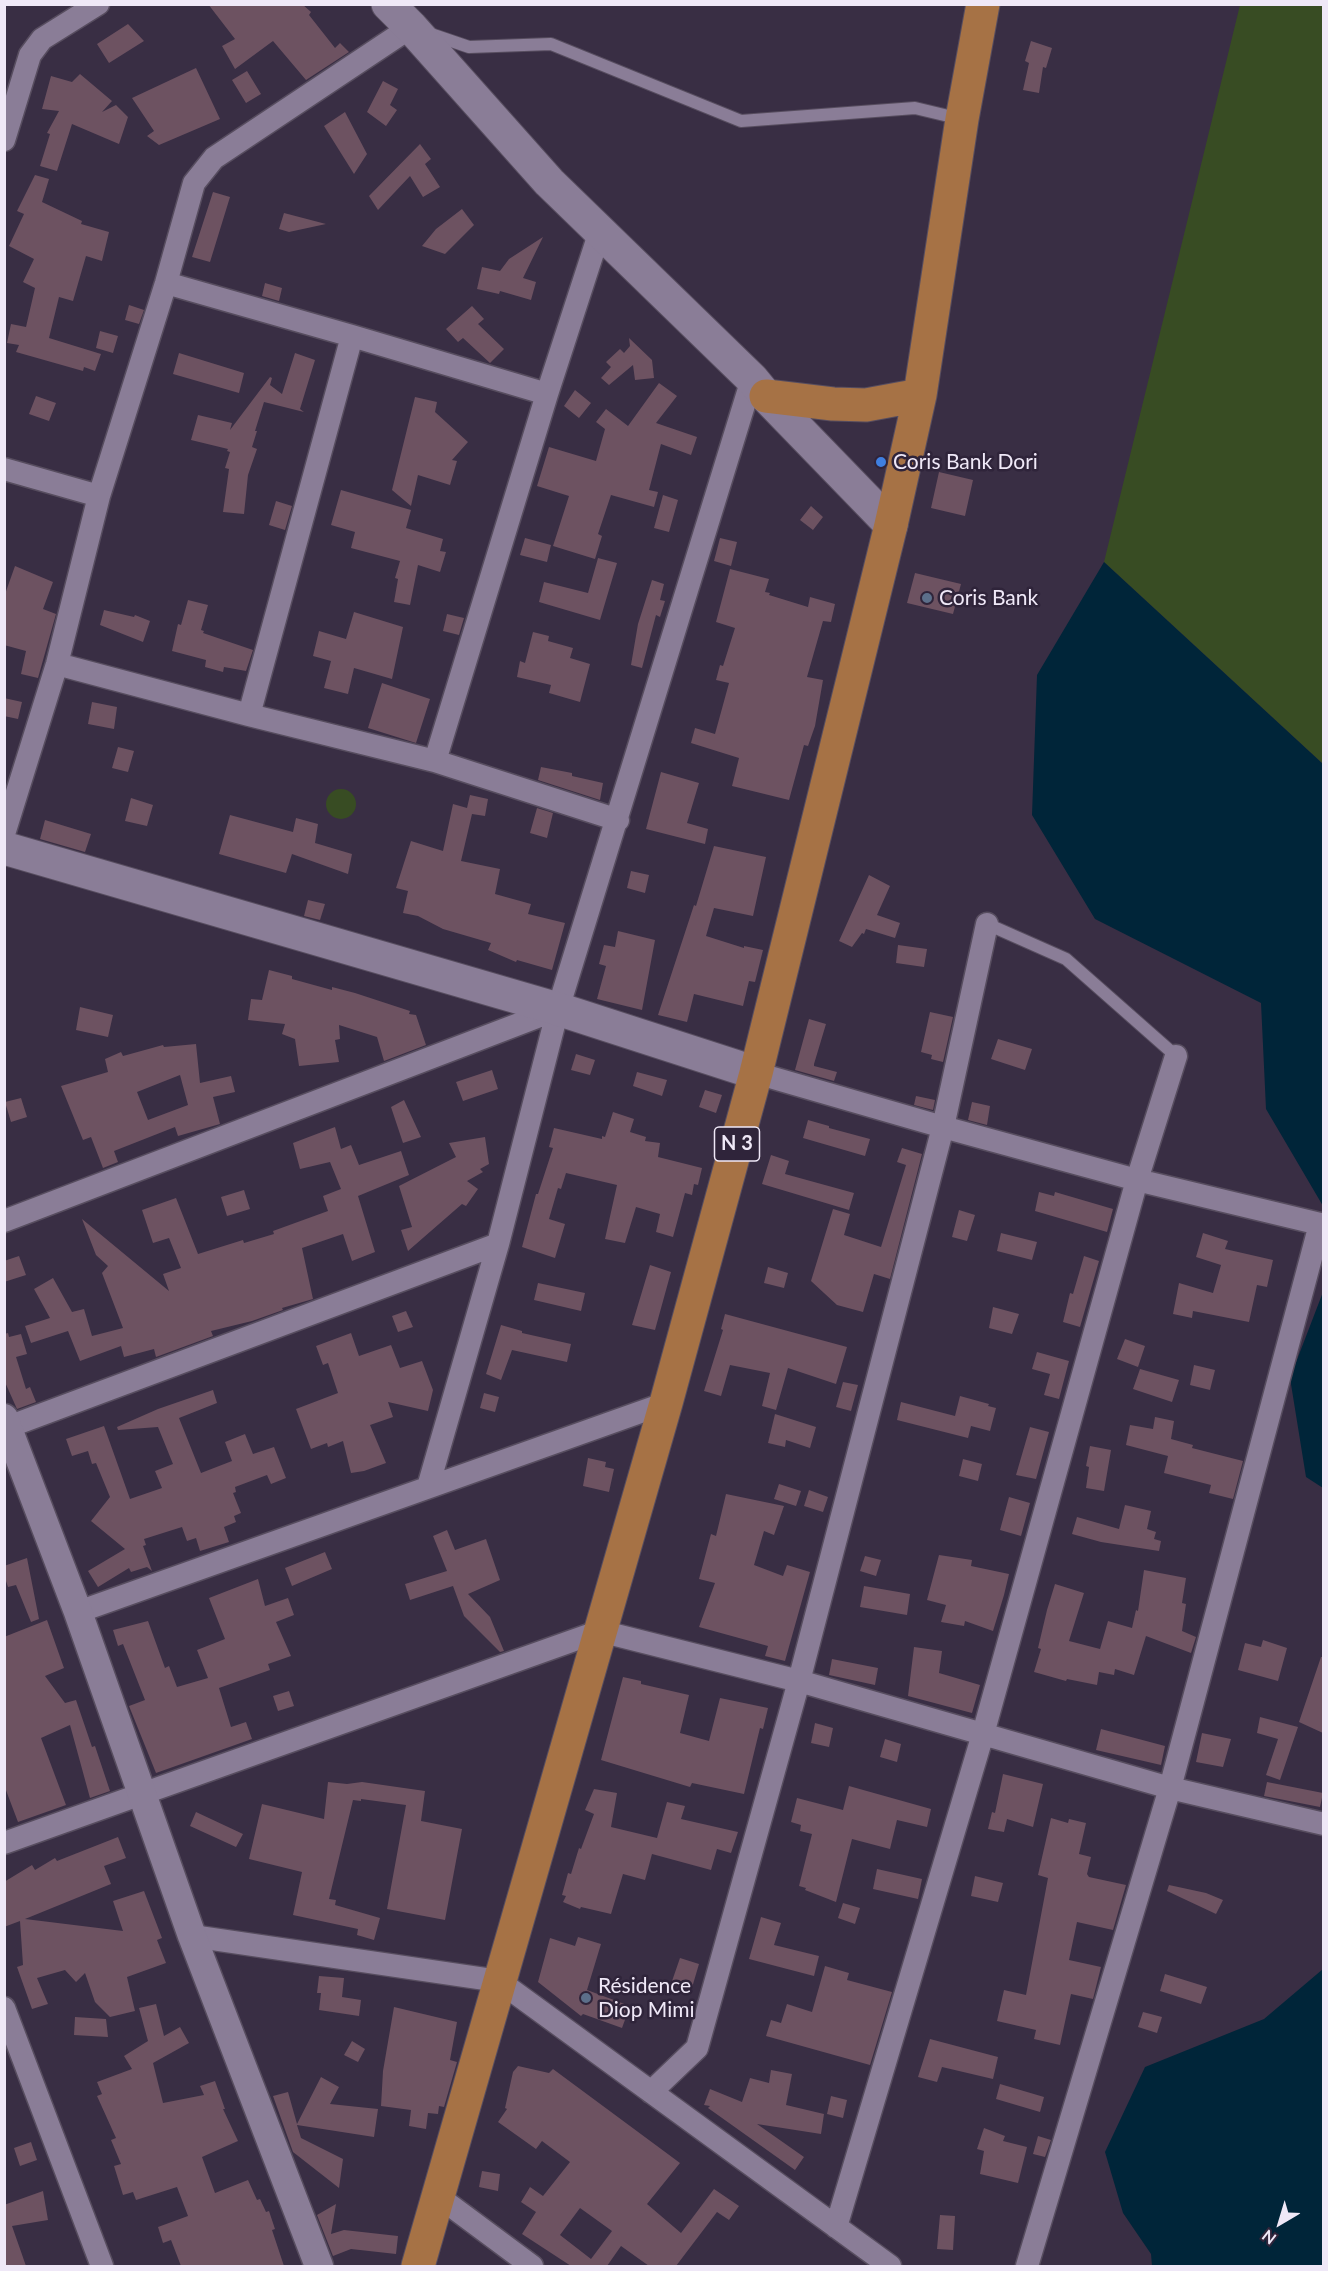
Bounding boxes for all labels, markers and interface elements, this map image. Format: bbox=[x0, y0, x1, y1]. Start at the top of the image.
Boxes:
place label: Coris Bank Dori bbox=[893, 449, 1038, 475]
marker: Coris Bank Dori bbox=[874, 455, 888, 469]
place label: Coris Bank bbox=[939, 585, 1038, 611]
marker: Coris Bank bbox=[920, 591, 934, 605]
road number: N 3 bbox=[714, 1127, 760, 1161]
place label: Résidence Diop Mimi bbox=[598, 1973, 695, 2023]
marker: Résidence Diop Mimi bbox=[579, 1991, 593, 2005]
north arrow bbox=[1250, 2193, 1310, 2253]
text: N bbox=[1258, 2226, 1279, 2249]

